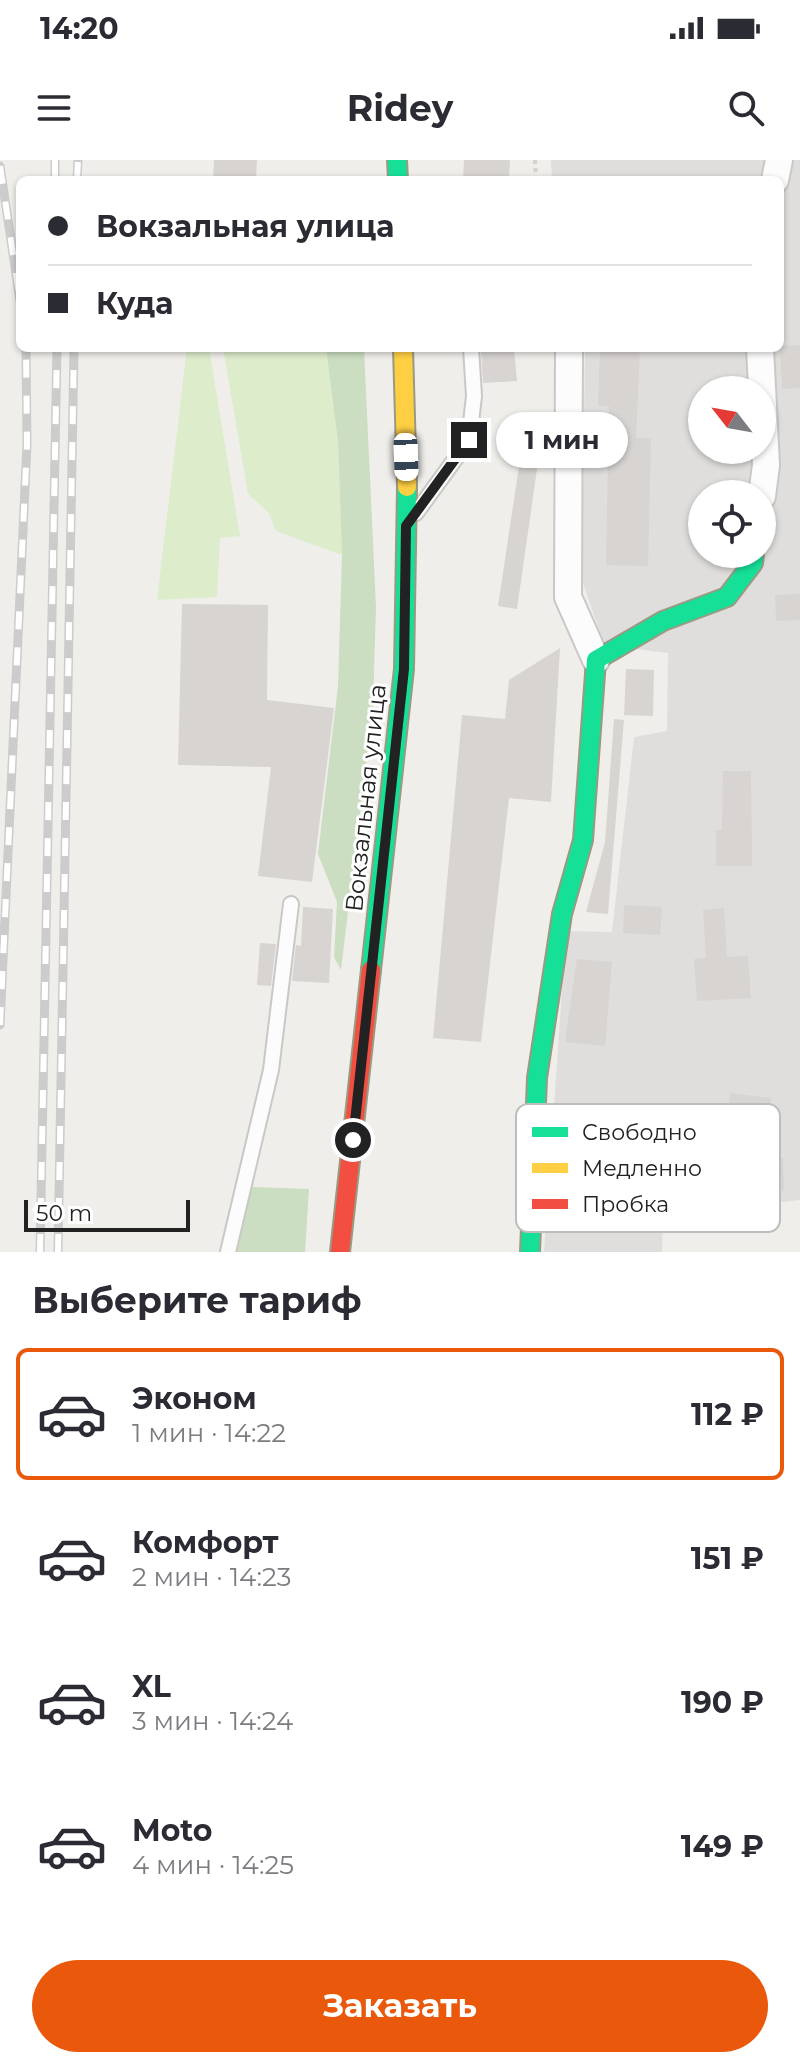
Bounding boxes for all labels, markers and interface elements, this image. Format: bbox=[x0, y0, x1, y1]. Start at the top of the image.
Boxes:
text: 14:20 bbox=[40, 10, 119, 47]
icon: menu bbox=[32, 86, 76, 130]
text: Ridey bbox=[347, 86, 453, 130]
icon: search bbox=[724, 86, 768, 130]
text: Вокзальная улица bbox=[96, 208, 394, 245]
text: Куда bbox=[96, 285, 173, 322]
north arrow bbox=[688, 376, 776, 464]
map controls bbox=[688, 376, 776, 568]
callout: 1 мин bbox=[497, 412, 629, 468]
route end bbox=[451, 422, 487, 458]
text: 1 мин bbox=[524, 424, 600, 456]
car bbox=[393, 433, 419, 481]
button: locate bbox=[688, 480, 776, 568]
street label: Вокзальная улица bbox=[339, 683, 392, 913]
legend bbox=[516, 1104, 780, 1232]
text: Свободно bbox=[582, 1119, 697, 1146]
route start bbox=[335, 1122, 371, 1158]
text: Медленно bbox=[582, 1155, 702, 1182]
text: Пробка bbox=[582, 1191, 669, 1218]
scale bar bbox=[24, 1196, 190, 1232]
text: 50 m bbox=[36, 1200, 92, 1227]
text: Выберите тариф bbox=[32, 1278, 362, 1322]
icon: car bbox=[36, 1378, 108, 1450]
text: Эконом bbox=[132, 1380, 257, 1417]
text: 112 ₽ bbox=[691, 1396, 764, 1433]
text: 1 мин · 14:22 bbox=[132, 1417, 286, 1449]
icon: car bbox=[36, 1522, 108, 1594]
text: Комфорт bbox=[132, 1524, 279, 1561]
text: 151 ₽ bbox=[691, 1540, 764, 1577]
text: 2 мин · 14:23 bbox=[132, 1561, 291, 1593]
icon: car bbox=[36, 1666, 108, 1738]
text: XL bbox=[132, 1668, 171, 1705]
text: 190 ₽ bbox=[681, 1684, 764, 1721]
text: 3 мин · 14:24 bbox=[132, 1705, 293, 1737]
icon: car bbox=[36, 1810, 108, 1882]
text: Moto bbox=[132, 1812, 213, 1849]
text: 149 ₽ bbox=[681, 1828, 764, 1865]
text: 4 мин · 14:25 bbox=[132, 1849, 294, 1881]
button: Заказать bbox=[32, 1960, 768, 2052]

